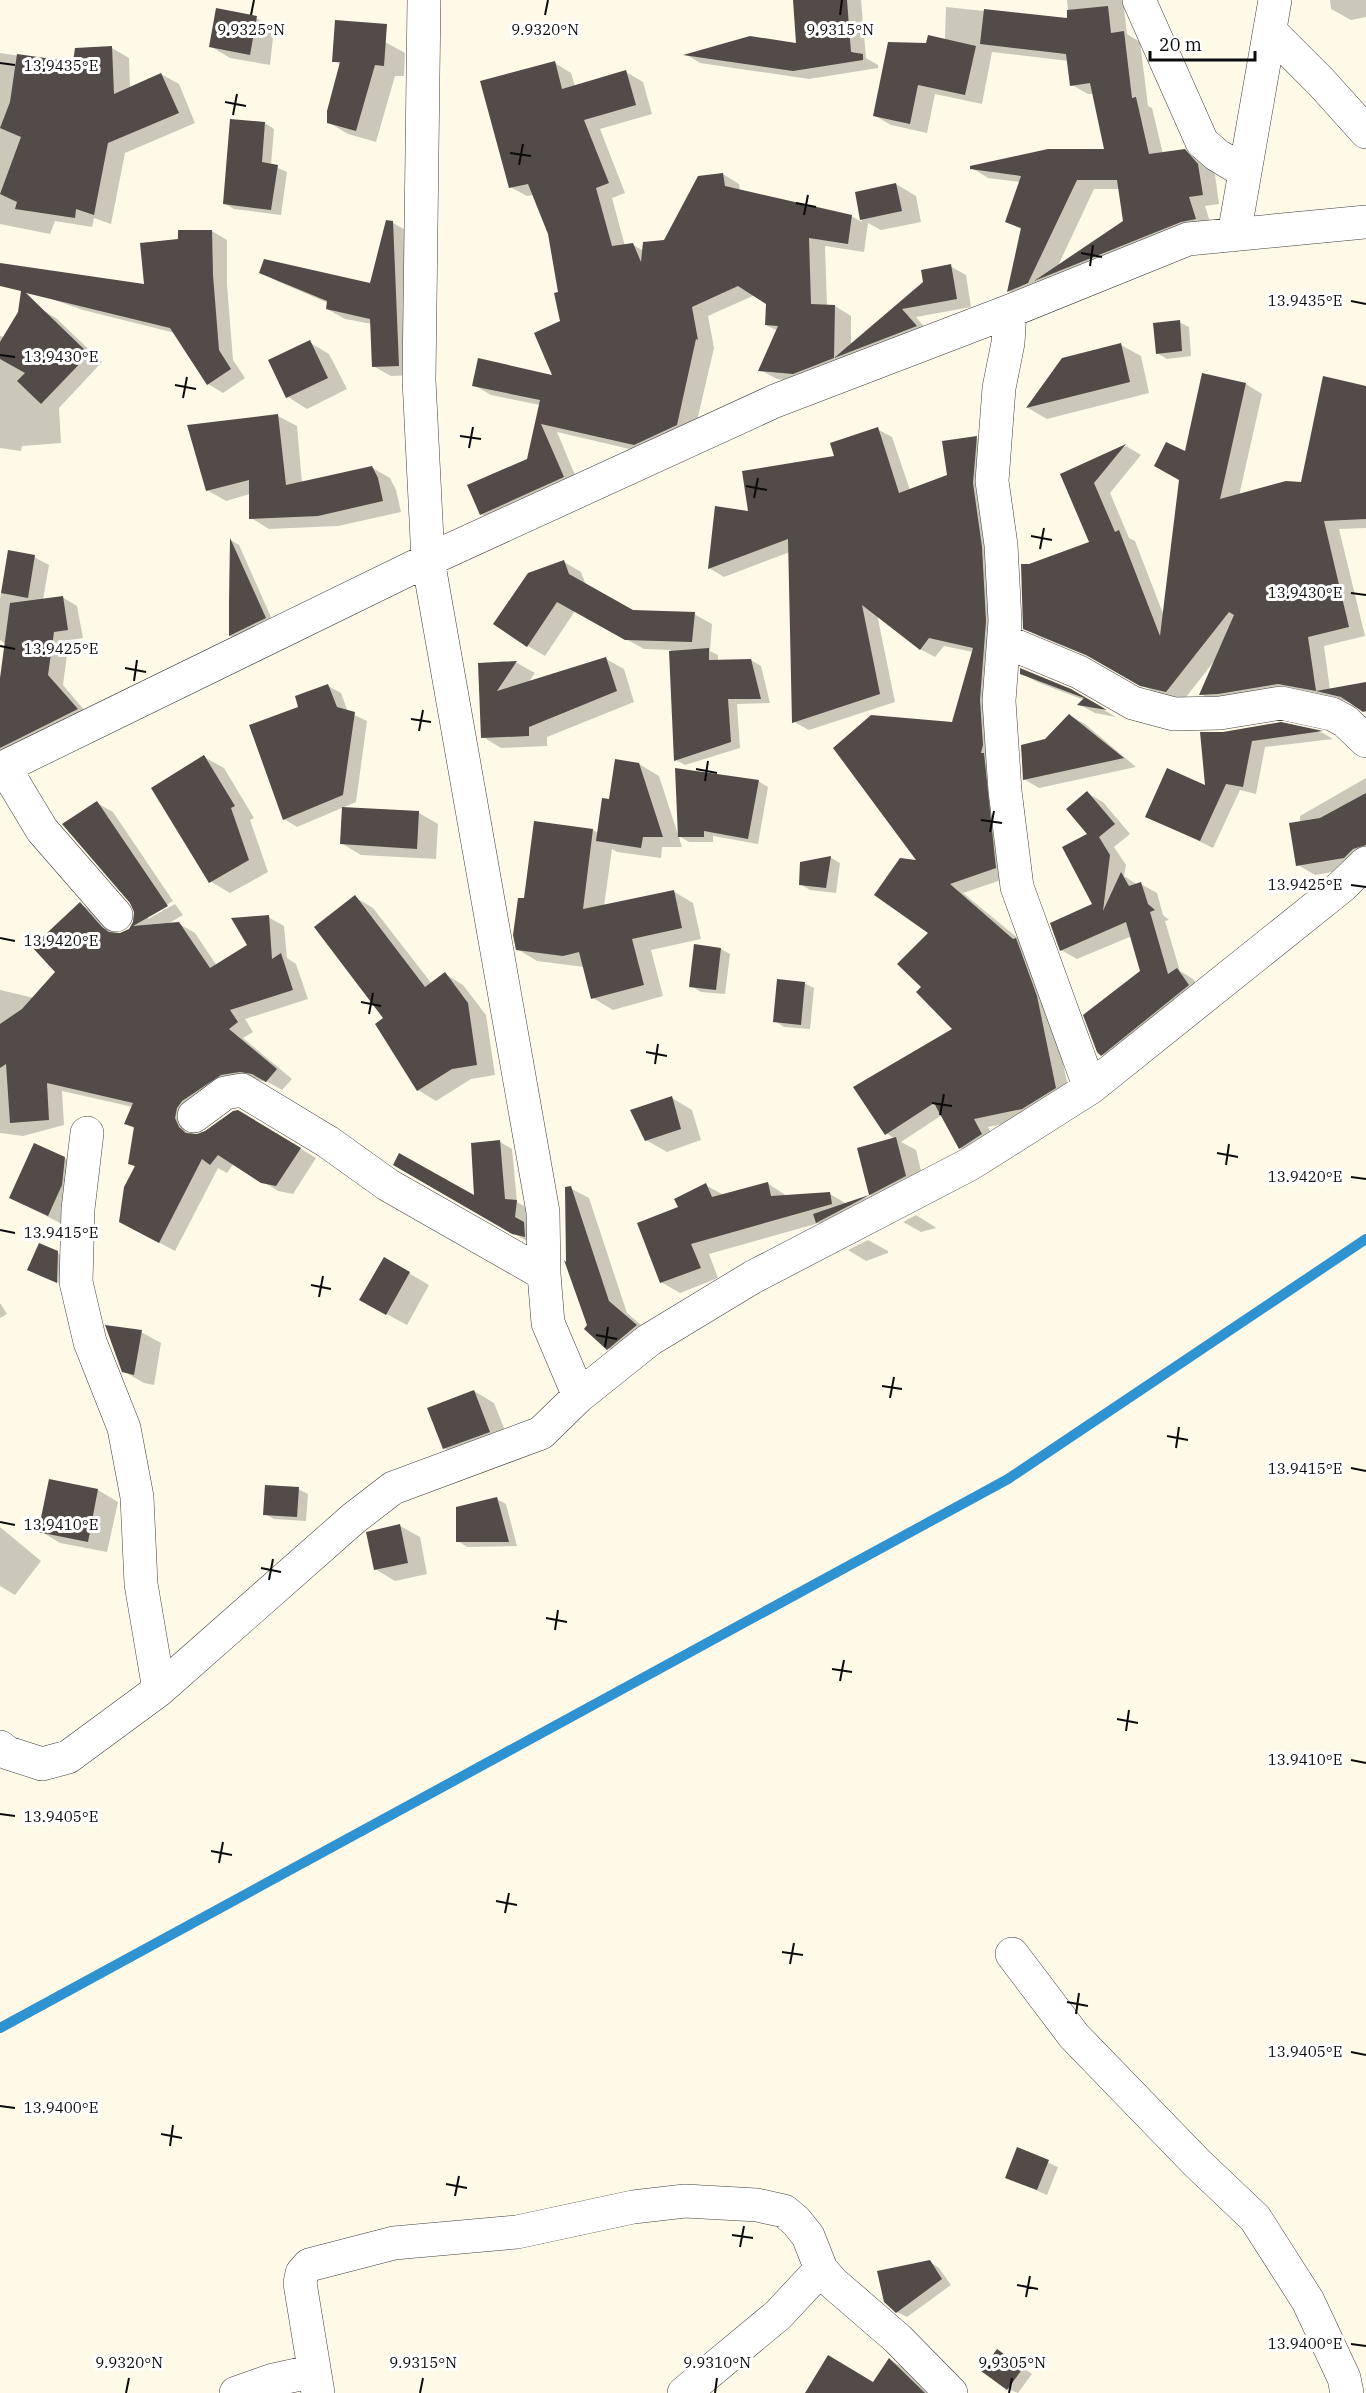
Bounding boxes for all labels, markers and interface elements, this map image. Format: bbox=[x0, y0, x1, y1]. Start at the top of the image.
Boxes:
text: 9.9325°N bbox=[217, 20, 285, 39]
text: 9.9320°N bbox=[511, 20, 579, 39]
text: 9.9315°N bbox=[806, 20, 874, 39]
scale bar bbox=[1150, 24, 1255, 62]
text: 20 m bbox=[1159, 33, 1202, 56]
text: 13.9435°E bbox=[24, 56, 98, 75]
text: 13.9435°E bbox=[1268, 291, 1342, 310]
text: 13.9430°E bbox=[24, 347, 98, 366]
text: 13.9430°E bbox=[1268, 583, 1342, 602]
text: 13.9425°E bbox=[24, 639, 98, 658]
text: 13.9425°E bbox=[1268, 875, 1342, 894]
text: 13.9420°E bbox=[24, 931, 98, 950]
text: 13.9420°E bbox=[1268, 1167, 1342, 1186]
text: 13.9415°E bbox=[24, 1223, 98, 1242]
text: 13.9415°E bbox=[1268, 1459, 1342, 1478]
text: 13.9410°E bbox=[24, 1515, 98, 1534]
text: 13.9410°E bbox=[1268, 1750, 1342, 1769]
text: 13.9405°E bbox=[24, 1807, 98, 1826]
text: 13.9405°E bbox=[1268, 2042, 1342, 2061]
text: 13.9400°E bbox=[24, 2098, 98, 2117]
text: 13.9400°E bbox=[1268, 2334, 1342, 2353]
text: 9.9320°N bbox=[95, 2353, 163, 2372]
text: 9.9315°N bbox=[389, 2353, 457, 2372]
text: 9.9310°N bbox=[683, 2353, 751, 2372]
text: 9.9305°N bbox=[978, 2353, 1046, 2372]

